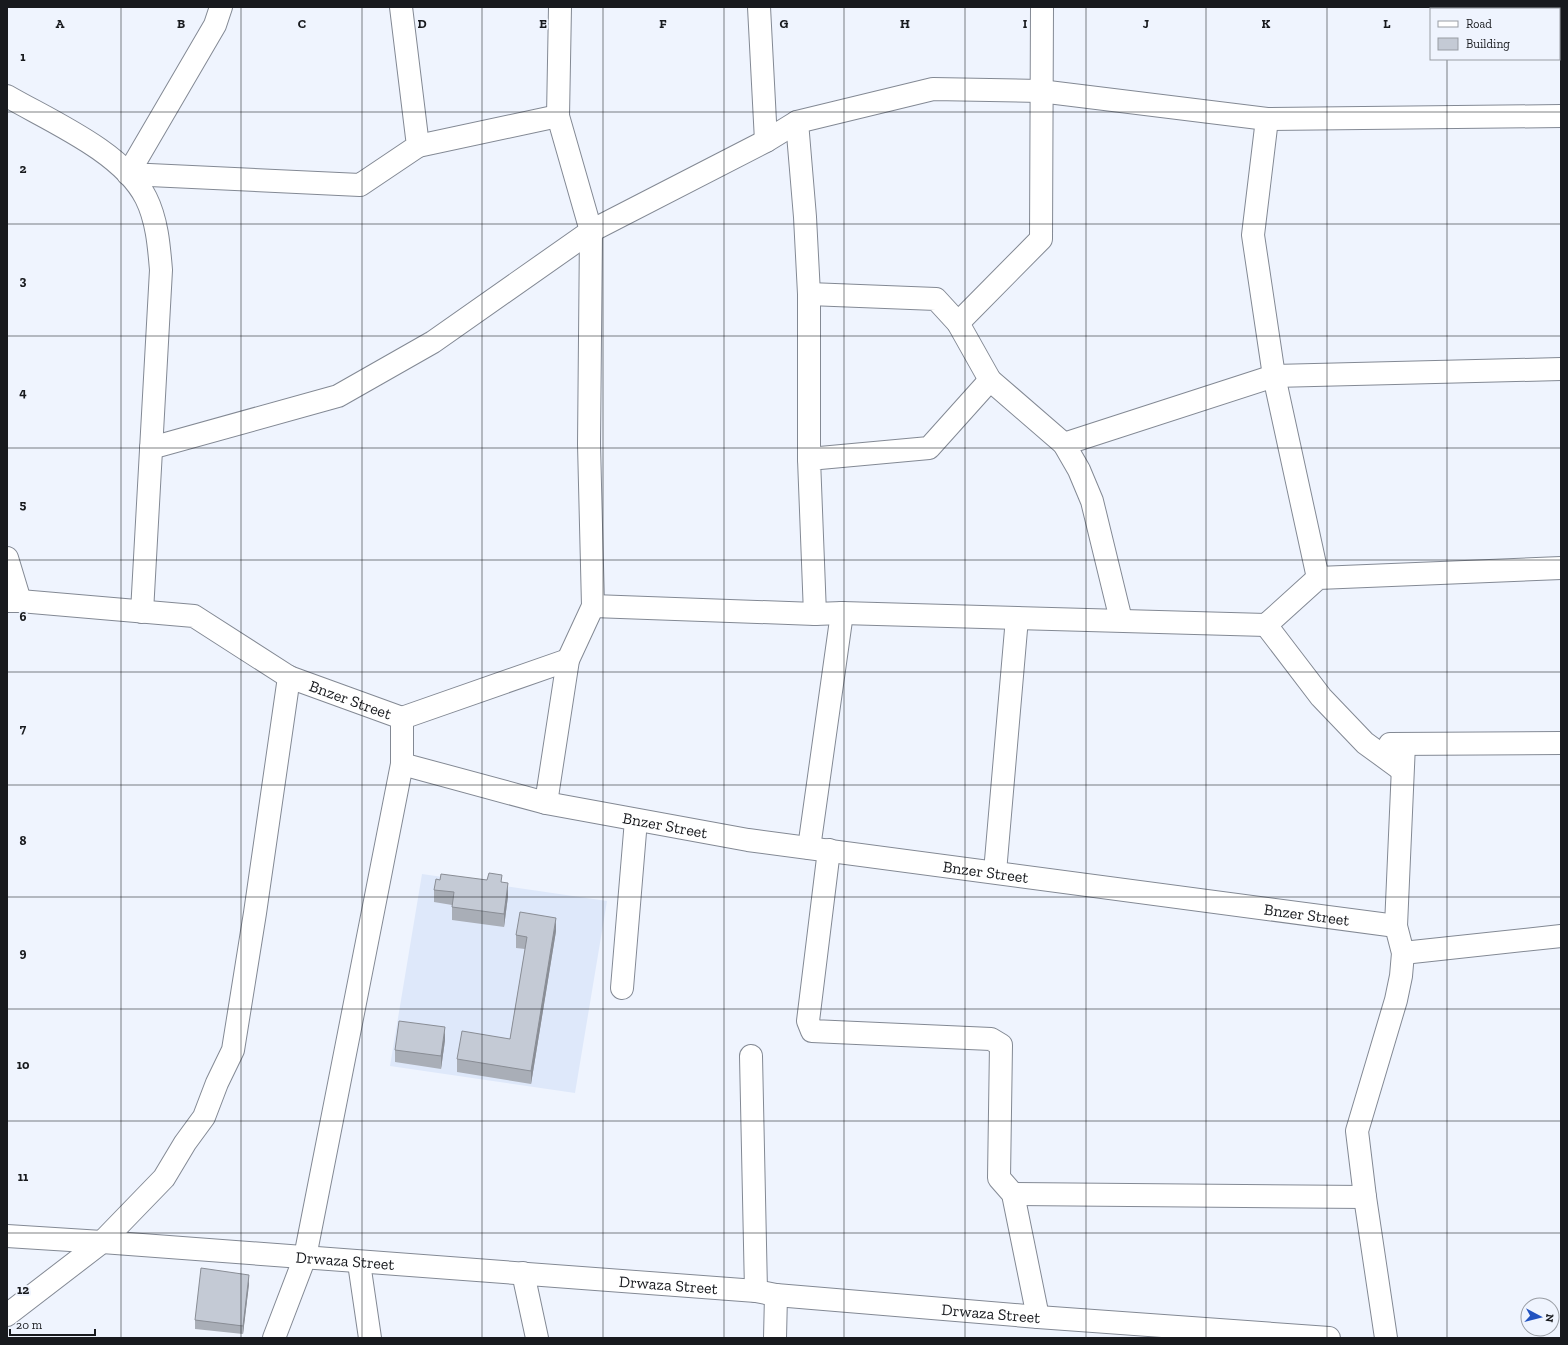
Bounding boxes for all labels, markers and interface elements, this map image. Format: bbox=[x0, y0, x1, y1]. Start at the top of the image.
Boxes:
legend bbox=[1430, 8, 1560, 60]
text: A bbox=[56, 16, 65, 31]
text: B bbox=[177, 16, 185, 31]
text: C bbox=[298, 16, 306, 31]
text: D bbox=[417, 16, 427, 31]
text: E bbox=[539, 16, 547, 31]
text: F bbox=[659, 16, 667, 31]
text: G bbox=[780, 16, 789, 31]
text: H bbox=[900, 16, 910, 31]
text: I bbox=[1023, 16, 1028, 31]
text: J bbox=[1143, 16, 1149, 31]
text: K bbox=[1262, 16, 1271, 31]
text: L bbox=[1383, 16, 1391, 31]
text: Road bbox=[1466, 17, 1492, 31]
text: Building bbox=[1466, 37, 1510, 51]
text: 1 bbox=[20, 49, 26, 64]
text: 2 bbox=[20, 161, 27, 176]
text: 3 bbox=[20, 273, 27, 288]
text: 4 bbox=[19, 385, 27, 400]
text: 5 bbox=[20, 497, 27, 512]
text: 6 bbox=[20, 609, 27, 624]
street label: Bnzer Street bbox=[307, 676, 394, 723]
text: 7 bbox=[20, 721, 27, 736]
street label: Bnzer Street bbox=[621, 808, 709, 842]
text: 8 bbox=[19, 833, 27, 848]
street label: Bnzer Street bbox=[942, 857, 1030, 887]
street label: Bnzer Street bbox=[1263, 900, 1351, 930]
text: 9 bbox=[20, 945, 27, 960]
text: 10 bbox=[17, 1057, 30, 1072]
text: 11 bbox=[18, 1169, 29, 1184]
street label: Drwaza Street bbox=[295, 1248, 395, 1274]
street label: Drwaza Street bbox=[618, 1272, 718, 1298]
text: 12 bbox=[17, 1282, 29, 1297]
north arrow bbox=[1520, 1297, 1560, 1337]
street label: Drwaza Street bbox=[941, 1300, 1041, 1327]
scale bar bbox=[10, 1311, 95, 1337]
text: N bbox=[1542, 1313, 1556, 1324]
text: 20 m bbox=[16, 1318, 43, 1332]

